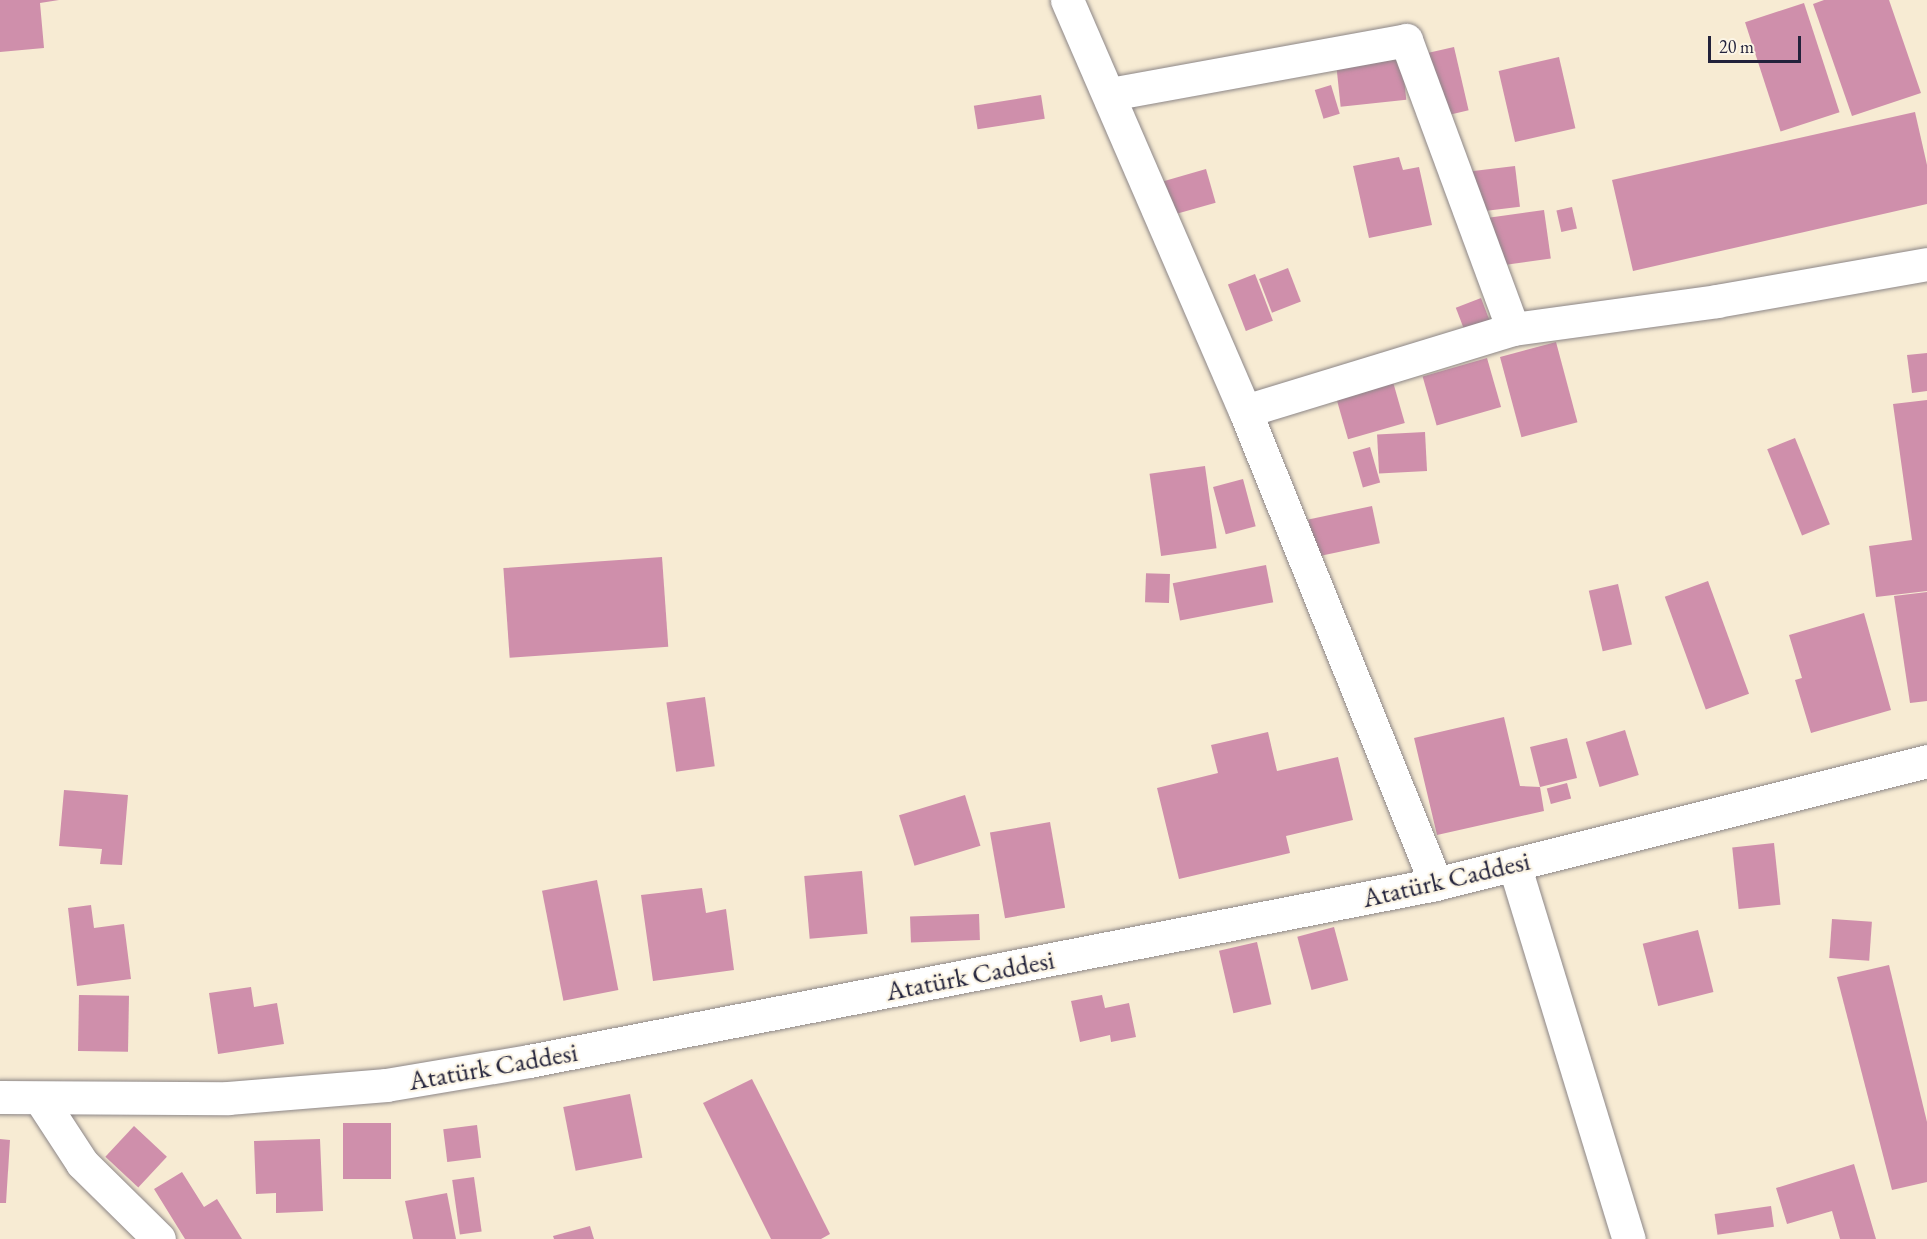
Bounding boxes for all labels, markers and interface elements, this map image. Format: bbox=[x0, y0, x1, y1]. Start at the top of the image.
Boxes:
scale bar bbox=[1711, 24, 1804, 62]
text: 20 m bbox=[1719, 35, 1754, 58]
street label: Atatürk Caddesi bbox=[1359, 844, 1533, 914]
street label: Atatürk Caddesi bbox=[883, 943, 1057, 1007]
street label: Atatürk Caddesi bbox=[406, 1035, 580, 1097]

